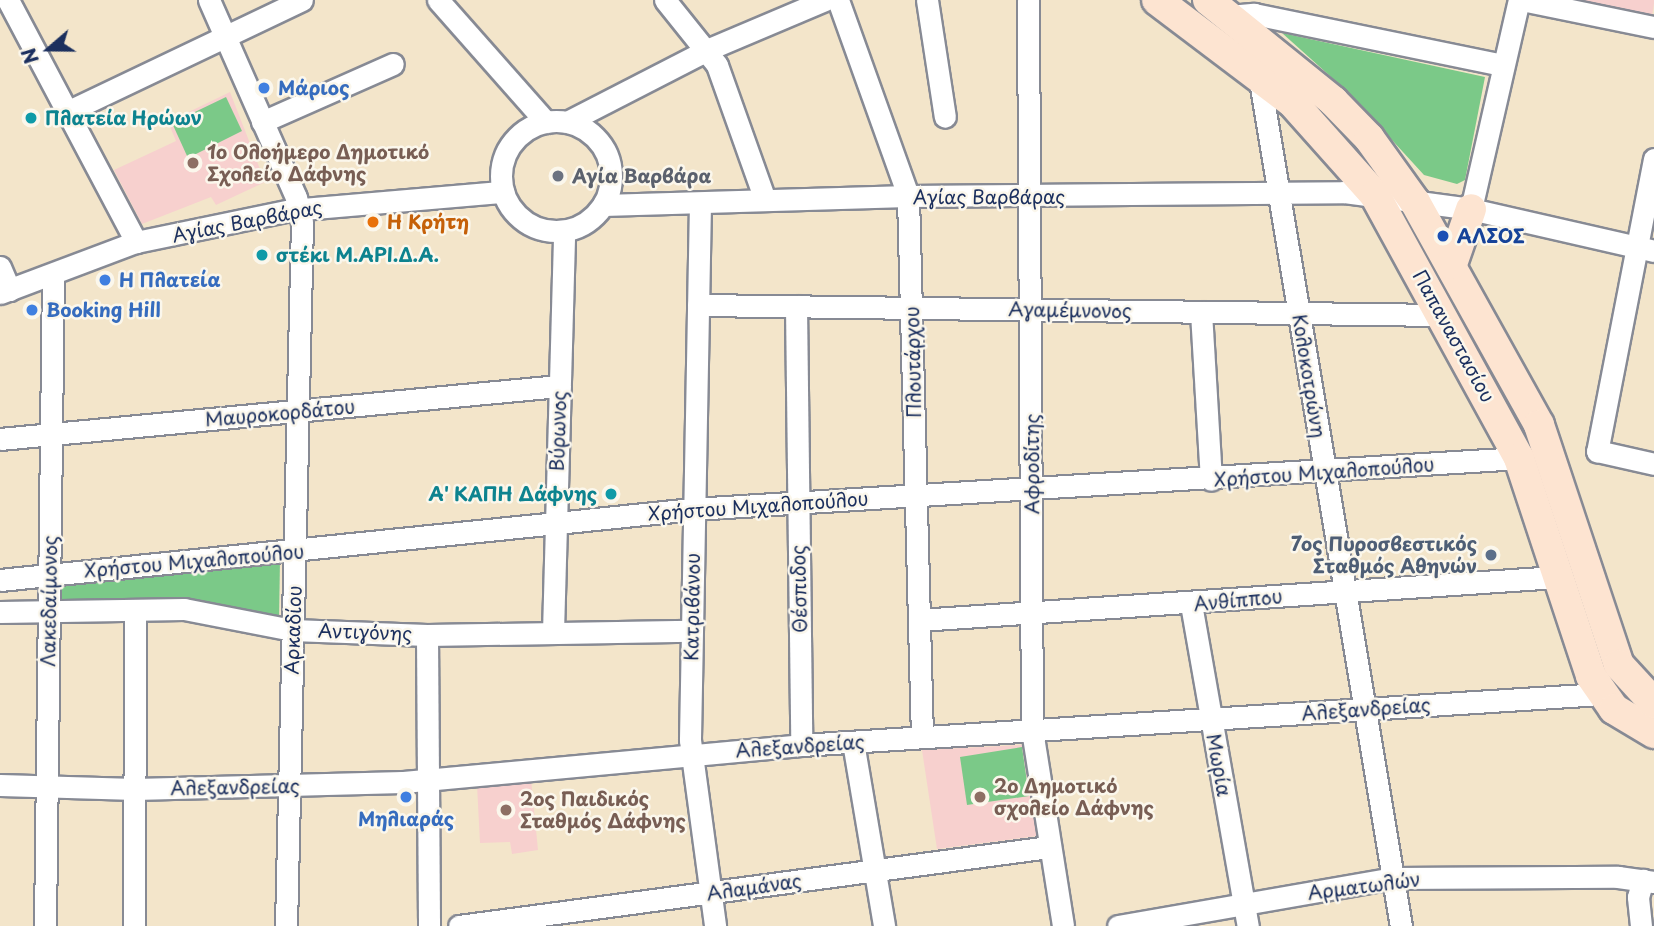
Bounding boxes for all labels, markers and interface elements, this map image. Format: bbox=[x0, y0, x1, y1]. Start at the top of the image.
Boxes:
north arrow bbox=[14, 14, 84, 84]
text: N bbox=[14, 44, 45, 68]
place label: Μάριος bbox=[278, 77, 349, 99]
marker: Μάριος bbox=[256, 80, 272, 96]
place label: Πλατεία Ηρώων bbox=[45, 107, 203, 129]
marker: Πλατεία Ηρώων bbox=[23, 110, 39, 126]
place label: 1ο Ολοήμερο Δημοτικό Σχολείο Δάφνης bbox=[207, 141, 430, 185]
marker: 1ο Ολοήμερο Δημοτικό Σχολείο Δάφνης bbox=[185, 155, 201, 171]
place label: Αγία Βαρβάρα bbox=[572, 165, 712, 187]
marker: Αγία Βαρβάρα bbox=[550, 168, 566, 184]
street label: Αγίας Βαρβάρας bbox=[912, 186, 1066, 208]
street label: Αγίας Βαρβάρας bbox=[169, 195, 325, 247]
place label: Η Κρήτη bbox=[387, 211, 470, 233]
marker: Η Κρήτη bbox=[365, 214, 381, 230]
place label: ΑΛΣΟΣ bbox=[1457, 225, 1525, 247]
marker: ΑΛΣΟΣ bbox=[1435, 228, 1451, 244]
place label: στέκι Μ.ΑΡΙ.Δ.Α. bbox=[276, 244, 438, 266]
marker: στέκι Μ.ΑΡΙ.Δ.Α. bbox=[254, 247, 270, 263]
street label: Παπαναστασίου bbox=[1408, 266, 1500, 406]
place label: Η Πλατεία bbox=[119, 269, 221, 291]
marker: Η Πλατεία bbox=[97, 272, 113, 288]
street label: Αγαμέμνονος bbox=[1008, 298, 1132, 322]
place label: Booking Hill bbox=[46, 299, 160, 321]
marker: Booking Hill bbox=[24, 302, 40, 318]
street label: Πλουτάρχου bbox=[901, 306, 925, 418]
street label: Κολοκοτρώνη bbox=[1288, 313, 1330, 439]
street label: Βύρωνος bbox=[545, 390, 571, 472]
street label: Μαυροκορδάτου bbox=[204, 395, 356, 431]
street label: Αφροδίτης bbox=[1021, 414, 1043, 514]
street label: Χρήστου Μιχαλοπούλου bbox=[1213, 453, 1435, 491]
place label: Α' ΚΑΠΗ Δάφνης bbox=[426, 483, 597, 505]
marker: Α' ΚΑΠΗ Δάφνης bbox=[603, 486, 619, 502]
street label: Χρήστου Μιχαλοπούλου bbox=[647, 487, 869, 525]
place label: 7ος Πυροσβεστικός Σταθμός Αθηνών bbox=[1291, 533, 1477, 577]
street label: Λακεδαίμονος bbox=[36, 535, 62, 667]
street label: Χρήστου Μιχαλοπούλου bbox=[82, 540, 306, 582]
street label: Θέσπιδος bbox=[787, 545, 811, 633]
marker: 7ος Πυροσβεστικός Σταθμός Αθηνών bbox=[1483, 547, 1499, 563]
street label: Κατριβάνου bbox=[680, 553, 704, 661]
street label: Αρκαδίου bbox=[280, 585, 306, 675]
street label: Ανθίππου bbox=[1193, 585, 1283, 615]
street label: Αντιγόνης bbox=[318, 619, 412, 645]
street label: Αλεξανδρείας bbox=[1301, 693, 1431, 725]
street label: Αλεξανδρείας bbox=[735, 730, 865, 762]
street label: Μωρία bbox=[1202, 732, 1236, 798]
street label: Αλεξανδρείας bbox=[170, 774, 300, 800]
place label: 2ο Δημοτικό σχολείο Δάφνης bbox=[994, 775, 1154, 819]
place label: 2ος Παιδικός Σταθμός Δάφνης bbox=[520, 788, 686, 832]
marker: Μηλιαράς bbox=[398, 789, 414, 805]
marker: 2ο Δημοτικό σχολείο Δάφνης bbox=[972, 789, 988, 805]
marker: 2ος Παιδικός Σταθμός Δάφνης bbox=[498, 802, 514, 818]
place label: Μηλιαράς bbox=[358, 808, 454, 830]
street label: Αρματωλών bbox=[1306, 868, 1422, 904]
street label: Αλαμάνας bbox=[705, 869, 803, 905]

